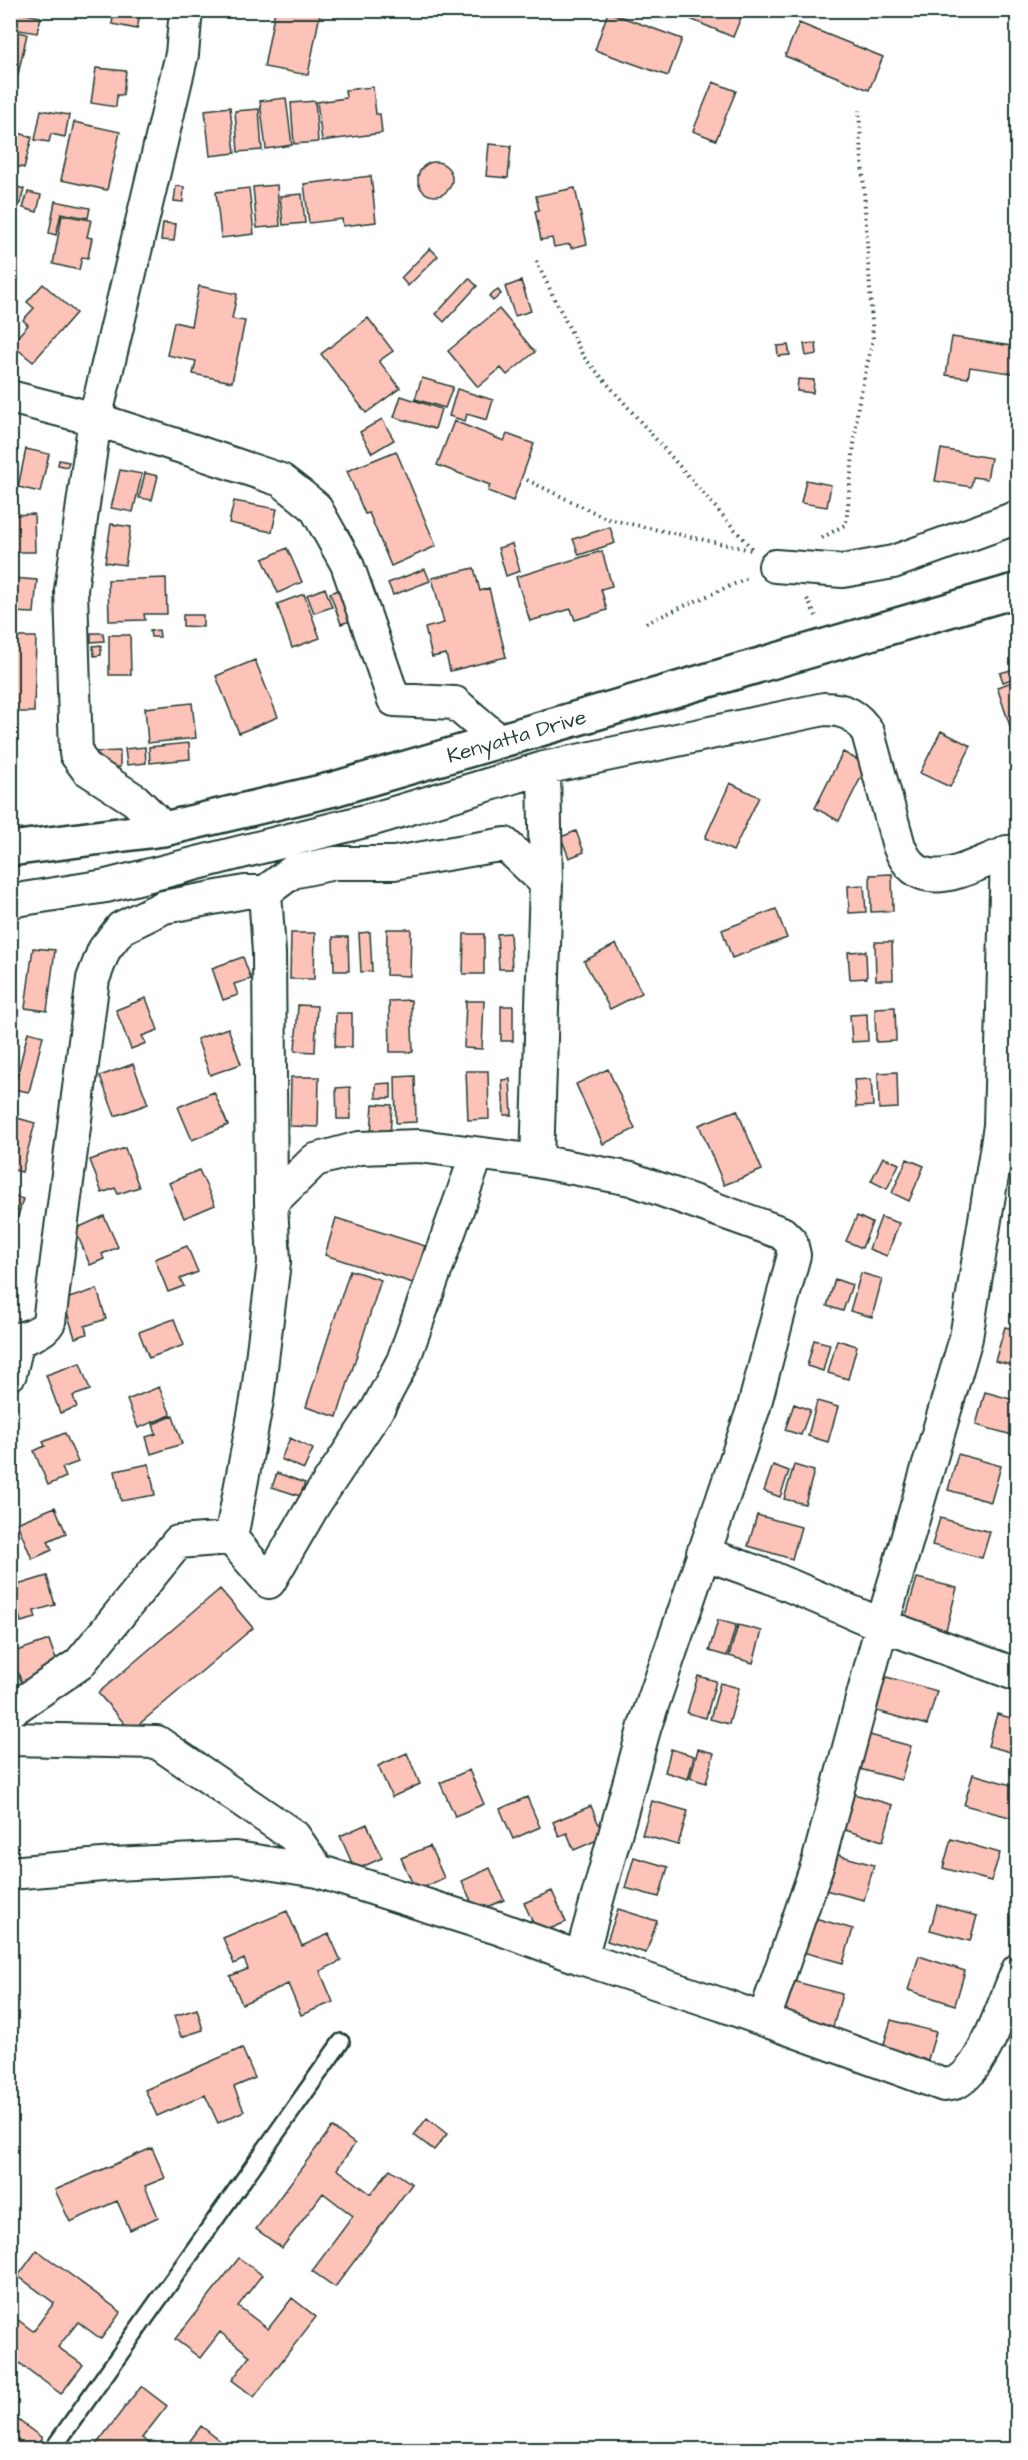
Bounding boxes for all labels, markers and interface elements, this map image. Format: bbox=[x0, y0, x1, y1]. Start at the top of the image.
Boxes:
street label: Kenyatta Drive bbox=[444, 702, 589, 770]

